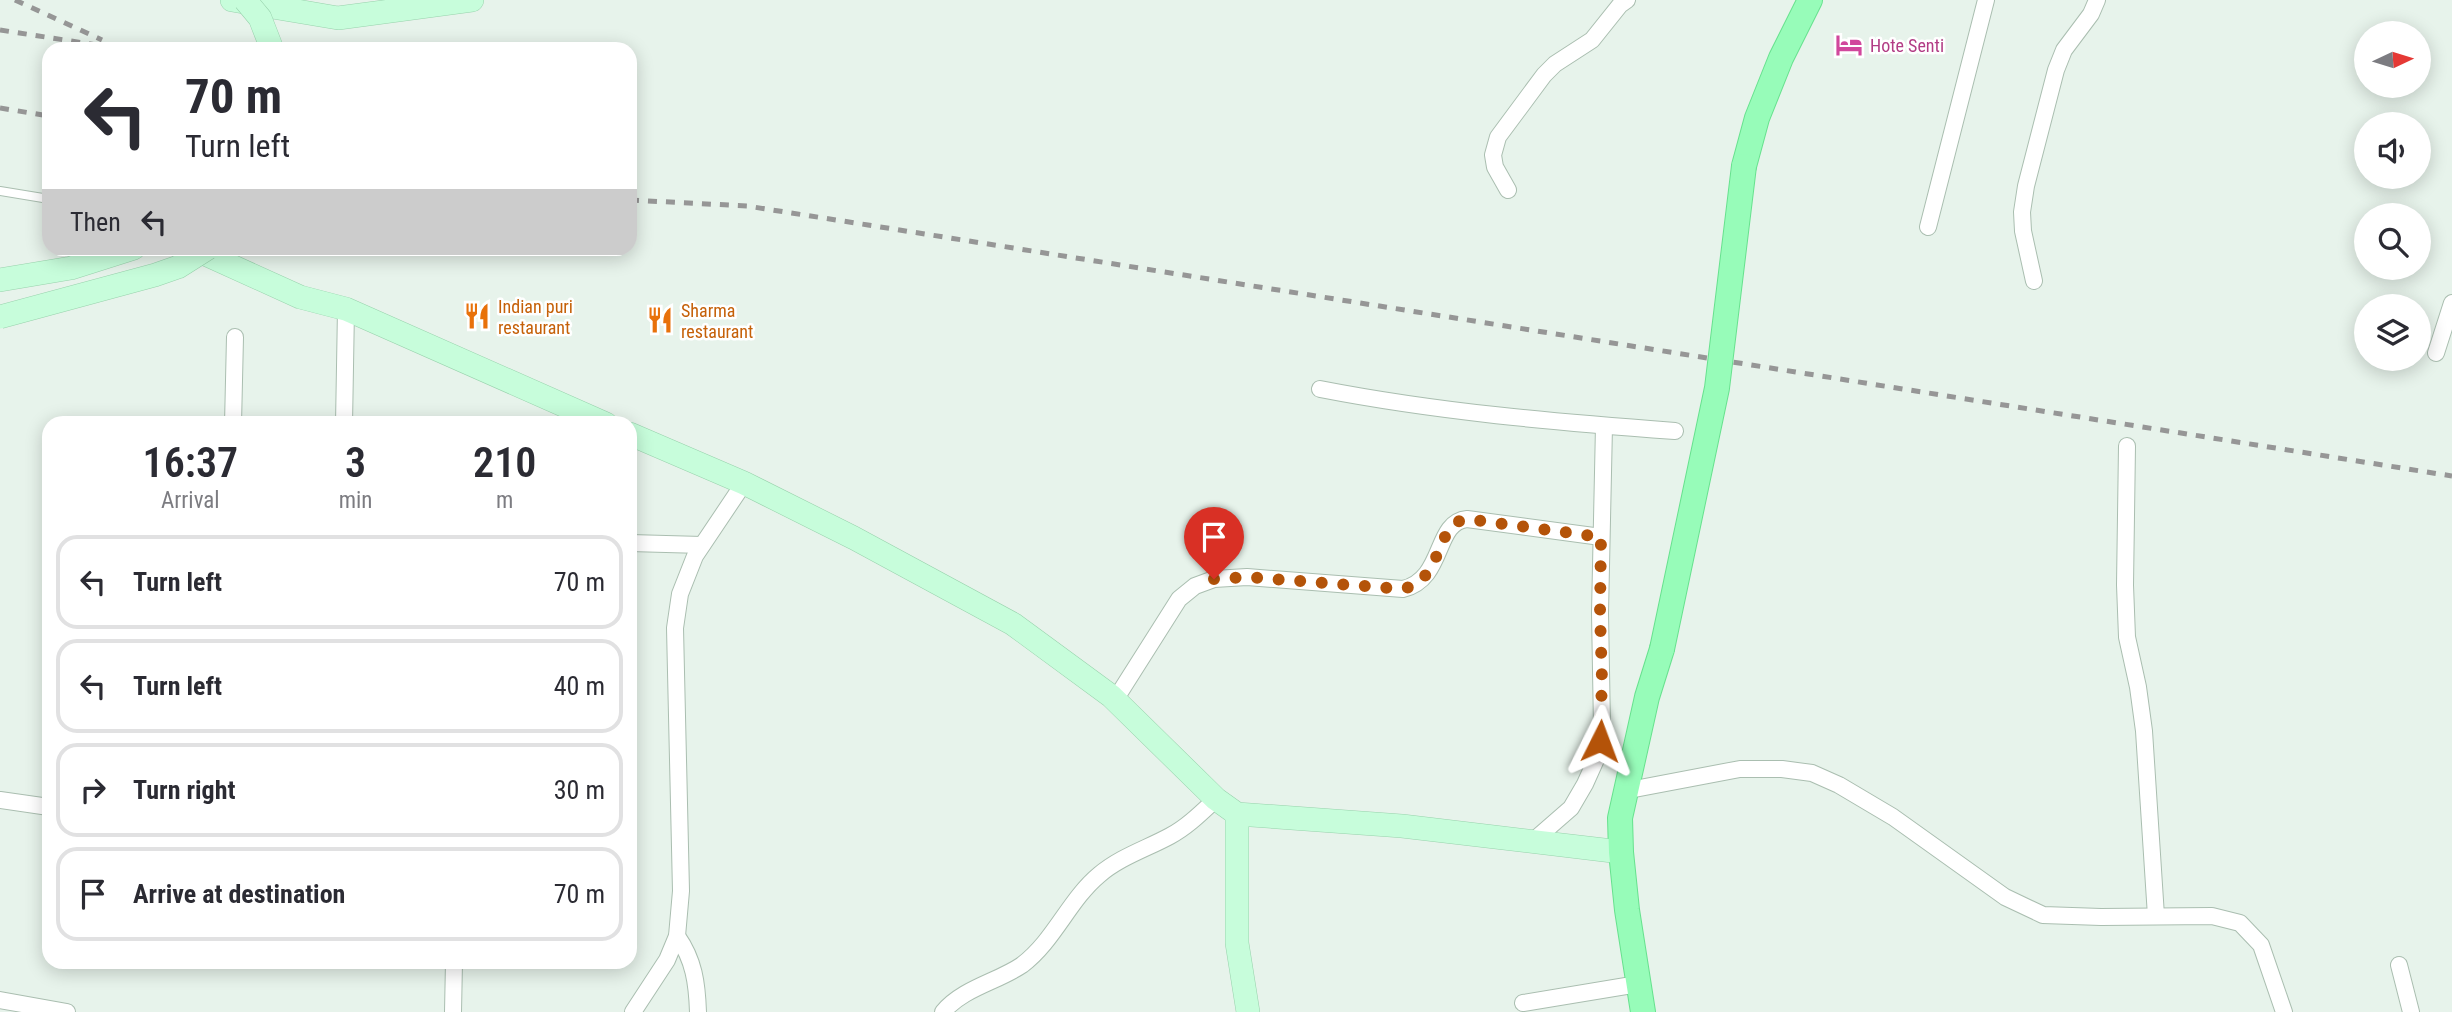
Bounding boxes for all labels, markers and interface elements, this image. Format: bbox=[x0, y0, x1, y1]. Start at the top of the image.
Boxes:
north arrow bbox=[2354, 21, 2431, 98]
map controls bbox=[2354, 21, 2431, 371]
hotel icon: Hote Senti bbox=[1834, 30, 1864, 60]
place label: Hote Senti bbox=[1870, 35, 1944, 56]
text: 70 m bbox=[185, 68, 282, 125]
icon: left bbox=[70, 70, 161, 161]
button: sound bbox=[2354, 112, 2431, 189]
text: Turn left bbox=[185, 127, 290, 165]
icon: left bbox=[135, 203, 173, 241]
button: search bbox=[2354, 203, 2431, 280]
text: Then bbox=[70, 207, 121, 237]
button: layers bbox=[2354, 294, 2431, 371]
place label: Indian puri restaurant bbox=[498, 296, 573, 338]
place label: Sharma restaurant bbox=[681, 300, 753, 342]
restaurant icon: Indian puri restaurant bbox=[462, 301, 492, 331]
restaurant icon: Sharma restaurant bbox=[645, 305, 675, 335]
text: 16:37 bbox=[143, 438, 238, 487]
text: 3 bbox=[345, 438, 366, 487]
text: 210 bbox=[473, 438, 536, 487]
text: Arrival bbox=[161, 487, 220, 514]
text: min bbox=[339, 487, 372, 514]
text: m bbox=[496, 487, 513, 514]
pin bbox=[1184, 507, 1244, 579]
icon: arrive bbox=[1195, 518, 1233, 556]
icon: left bbox=[74, 563, 112, 601]
text: Turn left bbox=[133, 567, 222, 597]
text: 70 m bbox=[554, 567, 605, 597]
icon: left bbox=[74, 667, 112, 705]
text: Turn left bbox=[133, 671, 222, 701]
text: 40 m bbox=[554, 671, 605, 701]
position arrow bbox=[1563, 704, 1637, 778]
icon: right bbox=[74, 771, 112, 809]
text: Turn right bbox=[133, 775, 235, 805]
text: 30 m bbox=[554, 775, 605, 805]
icon: arrive bbox=[74, 875, 112, 913]
text: Arrive at destination bbox=[133, 879, 345, 909]
text: 70 m bbox=[554, 879, 605, 909]

